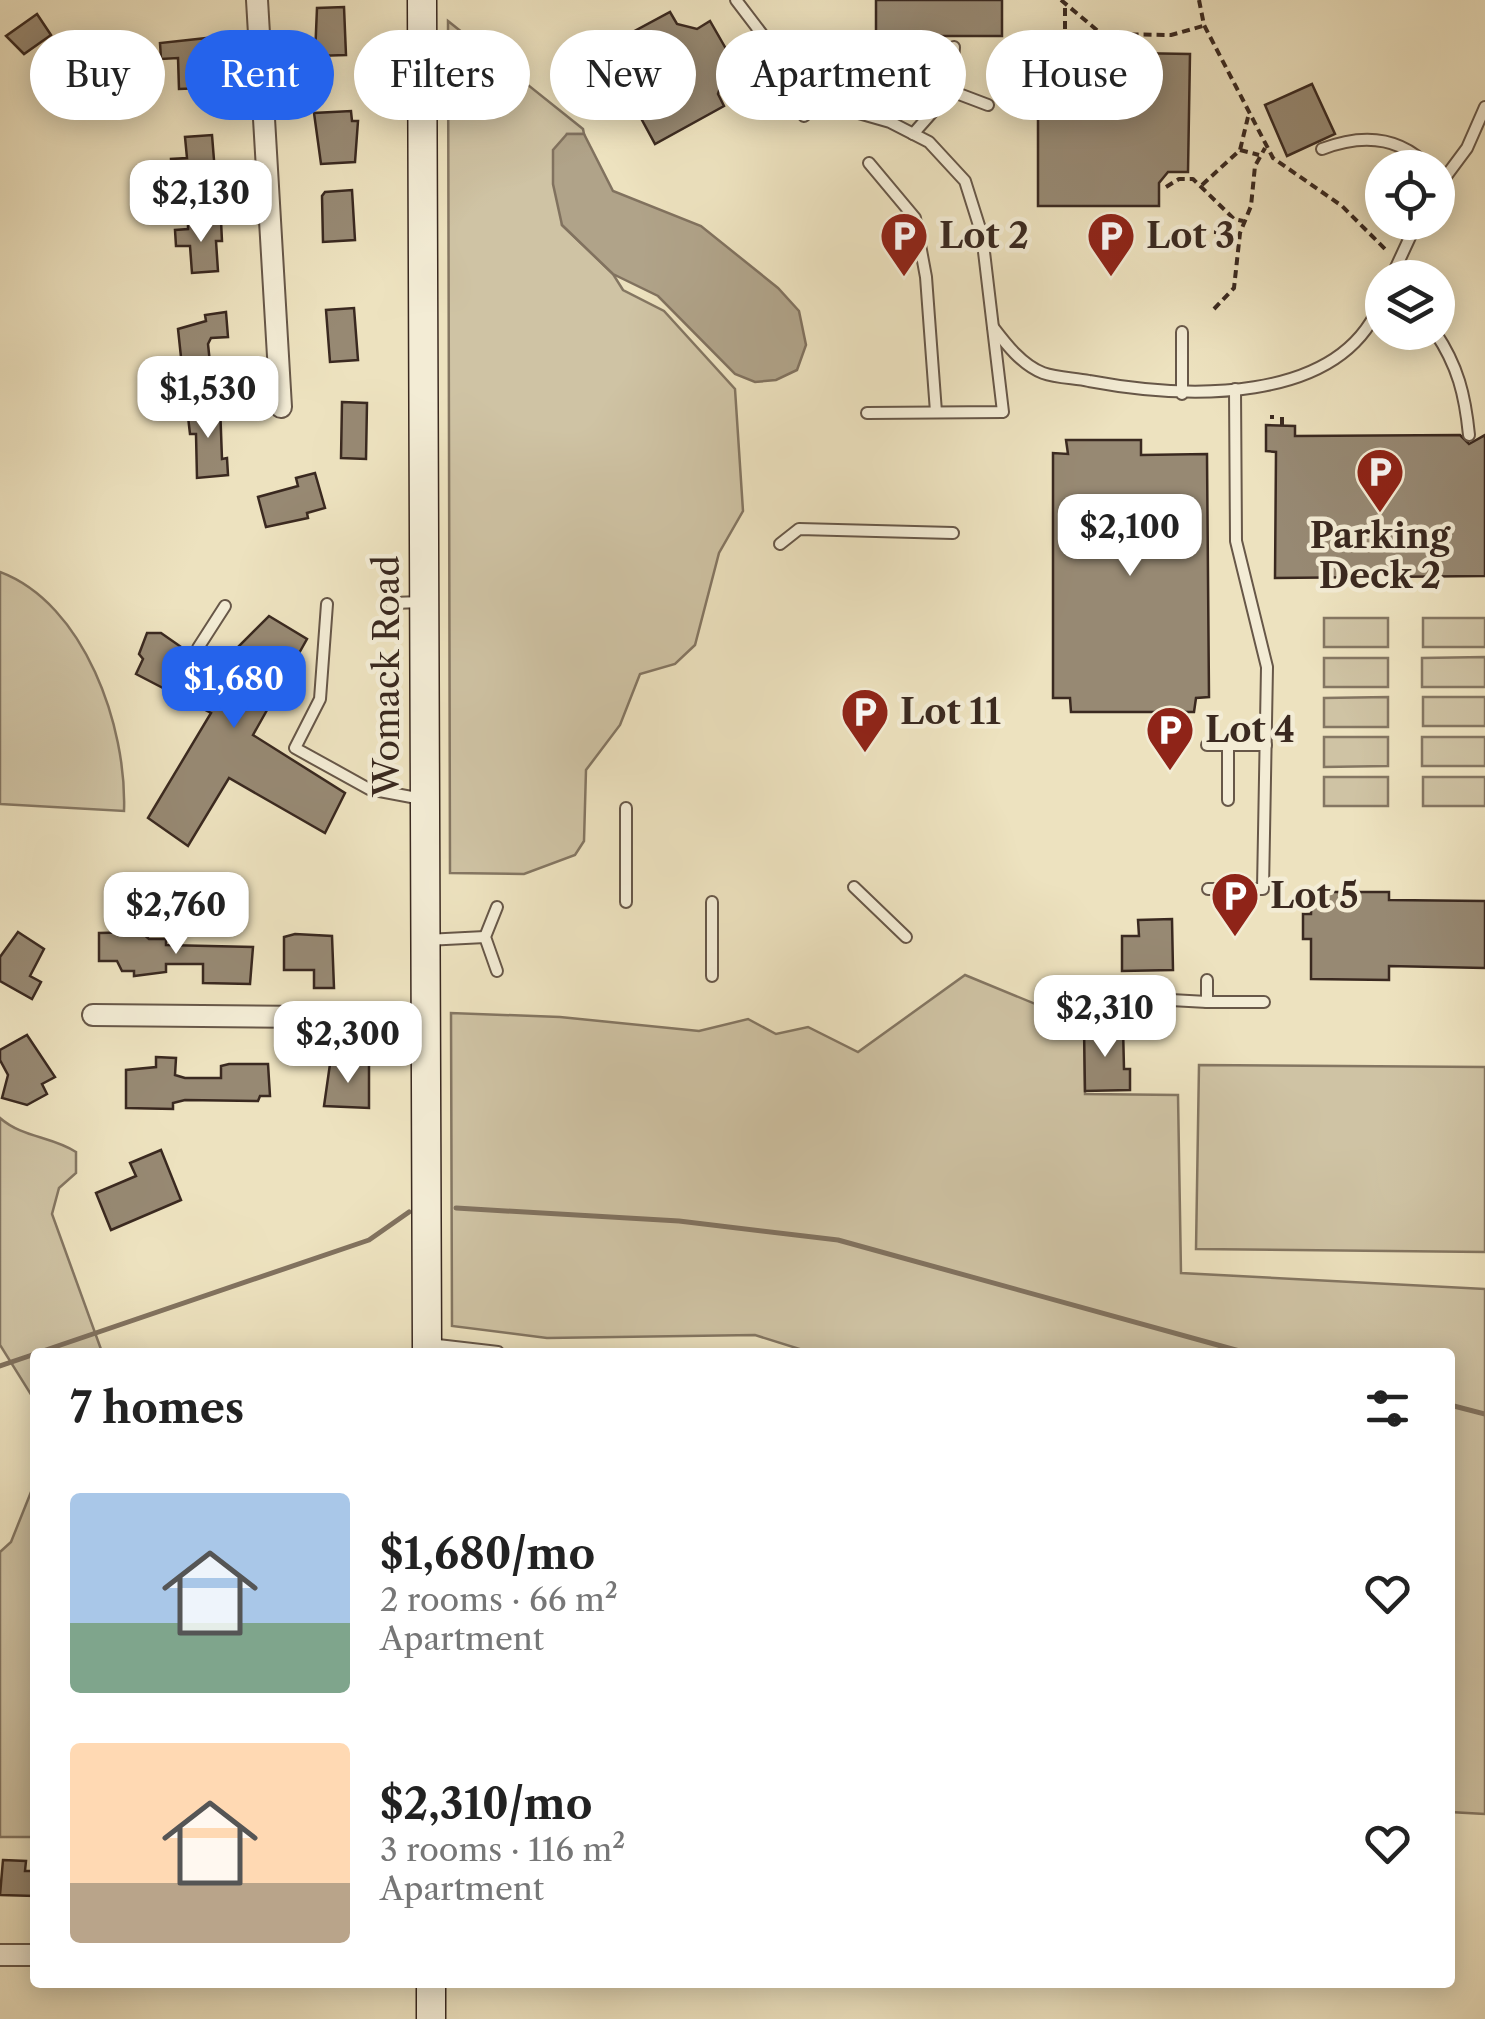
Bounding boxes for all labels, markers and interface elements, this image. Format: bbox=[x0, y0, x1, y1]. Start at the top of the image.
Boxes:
chip: Buy bbox=[30, 30, 165, 120]
chip: Rent bbox=[185, 30, 334, 120]
chip: Filters bbox=[354, 30, 530, 120]
chip: New bbox=[550, 30, 696, 120]
chip: Apartment bbox=[716, 30, 966, 120]
chip: House bbox=[986, 30, 1163, 120]
map controls bbox=[1365, 150, 1455, 350]
button: locate bbox=[1365, 150, 1455, 240]
pin: $2,130 bbox=[120, 160, 282, 245]
text: $2,130 bbox=[152, 173, 250, 212]
parking icon: Lot 2 bbox=[878, 210, 930, 278]
parking icon: Lot 3 bbox=[1085, 210, 1137, 278]
place label: Lot 2 bbox=[939, 214, 1029, 257]
place label: Lot 3 bbox=[1146, 214, 1235, 257]
button: layers bbox=[1365, 260, 1455, 350]
pin: $1,530 bbox=[127, 356, 289, 441]
text: $1,530 bbox=[159, 369, 257, 408]
parking icon: Parking Deck 2 bbox=[1354, 446, 1406, 514]
pin: $2,100 bbox=[1049, 494, 1211, 579]
text: $2,100 bbox=[1080, 507, 1180, 546]
place label: Parking Deck 2 bbox=[1310, 514, 1451, 597]
street label: Womack Road bbox=[365, 555, 408, 798]
pin: $1,680 bbox=[153, 646, 315, 731]
text: $1,680 bbox=[184, 659, 284, 698]
parking icon: Lot 11 bbox=[839, 686, 891, 754]
place label: Lot 11 bbox=[900, 690, 1001, 733]
parking icon: Lot 4 bbox=[1144, 704, 1196, 772]
place label: Lot 4 bbox=[1205, 708, 1295, 751]
parking icon: Lot 5 bbox=[1209, 870, 1261, 938]
pin: $2,760 bbox=[95, 872, 257, 957]
place label: Lot 5 bbox=[1270, 874, 1359, 917]
text: $2,760 bbox=[126, 885, 226, 924]
pin: $2,310 bbox=[1024, 975, 1186, 1060]
text: $2,310 bbox=[1056, 988, 1154, 1027]
pin: $2,300 bbox=[267, 1001, 429, 1086]
text: $2,300 bbox=[296, 1014, 400, 1053]
icon: filters bbox=[1360, 1381, 1415, 1436]
text: 7 homes bbox=[70, 1382, 244, 1434]
text: $1,680/mo bbox=[380, 1528, 595, 1580]
icon: home bbox=[150, 1533, 270, 1653]
icon: heart bbox=[1360, 1566, 1415, 1621]
text: 2 rooms · 66 m² bbox=[380, 1580, 618, 1619]
text: Apartment bbox=[380, 1619, 544, 1658]
text: $2,310/mo bbox=[380, 1778, 592, 1830]
icon: home bbox=[150, 1783, 270, 1903]
icon: heart bbox=[1360, 1816, 1415, 1871]
text: 3 rooms · 116 m² bbox=[380, 1830, 625, 1869]
text: Apartment bbox=[380, 1869, 544, 1908]

